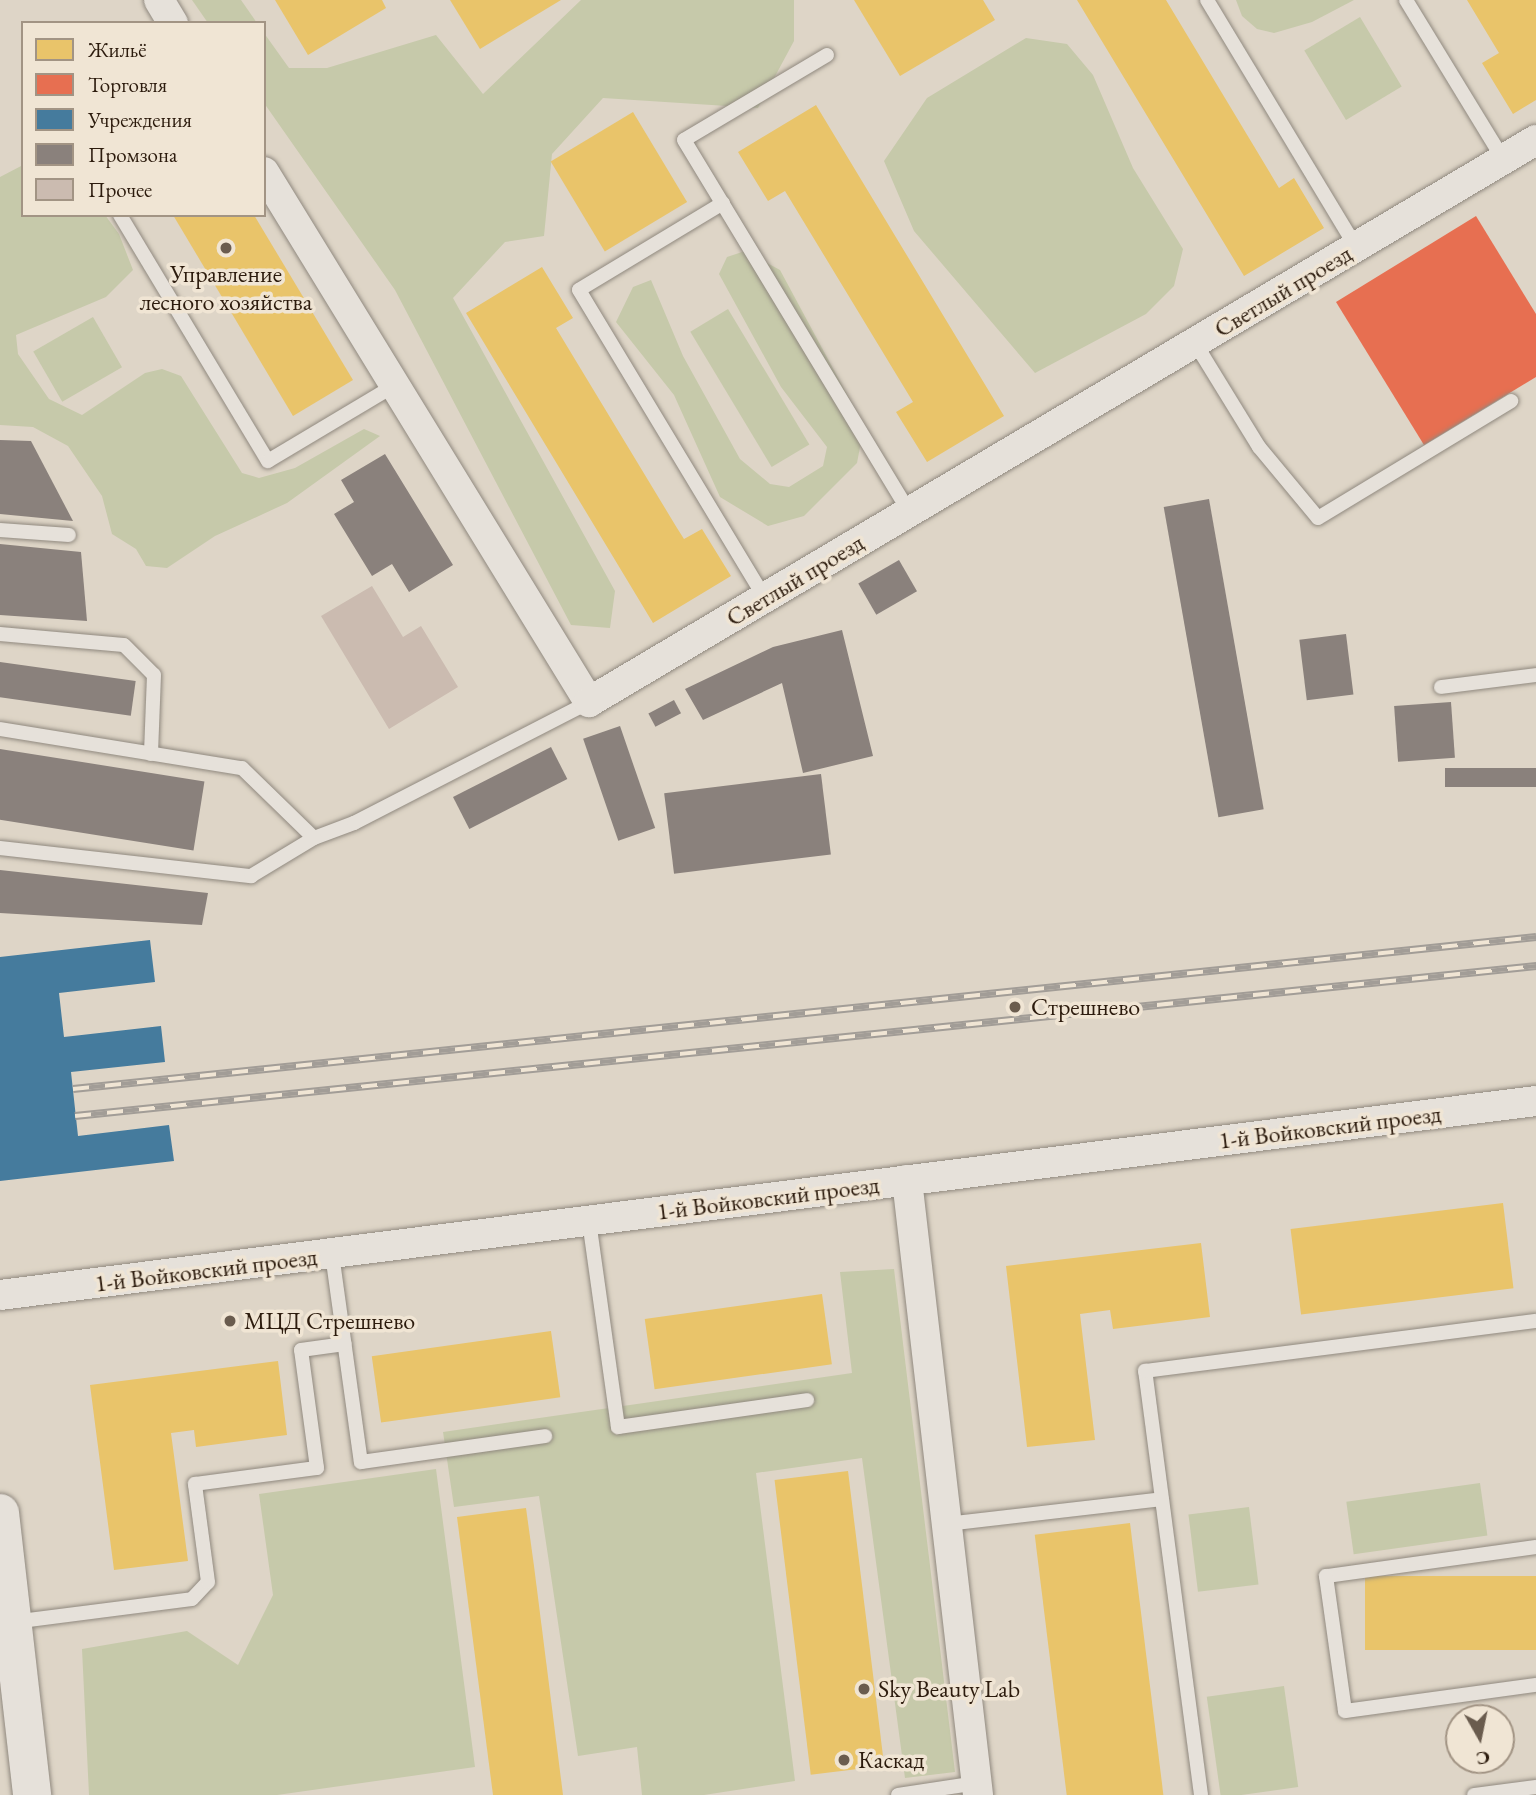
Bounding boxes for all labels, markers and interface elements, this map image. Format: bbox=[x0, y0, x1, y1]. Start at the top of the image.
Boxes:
legend bbox=[21, 21, 266, 217]
text: Жильё bbox=[88, 36, 147, 63]
text: Торговля bbox=[88, 71, 167, 98]
text: Учреждения bbox=[88, 106, 192, 133]
text: Промзона bbox=[88, 141, 177, 168]
text: Прочее bbox=[88, 176, 152, 203]
street label: Светлый проезд bbox=[1209, 239, 1357, 343]
marker: Управление лесного хозяйства bbox=[218, 240, 234, 256]
place label: Управление лесного хозяйства bbox=[140, 260, 312, 316]
street label: Светлый проезд bbox=[721, 528, 869, 632]
place label: Стрешнево bbox=[1031, 993, 1140, 1021]
marker: Стрешнево bbox=[1005, 997, 1025, 1017]
street label: 1-й Войковский проезд bbox=[1217, 1099, 1443, 1155]
street label: 1-й Войковский проезд bbox=[655, 1170, 881, 1226]
street label: 1-й Войковский проезд bbox=[93, 1242, 319, 1298]
place label: МЦД Стрешнево bbox=[244, 1307, 415, 1335]
marker: МЦД Стрешнево bbox=[222, 1313, 238, 1329]
place label: Sky Beauty Lab bbox=[878, 1675, 1020, 1703]
marker: Sky Beauty Lab bbox=[856, 1681, 872, 1697]
north arrow bbox=[1445, 1704, 1515, 1774]
text: С bbox=[1474, 1745, 1492, 1772]
place label: Каскад bbox=[858, 1746, 924, 1774]
marker: Каскад bbox=[836, 1752, 852, 1768]

